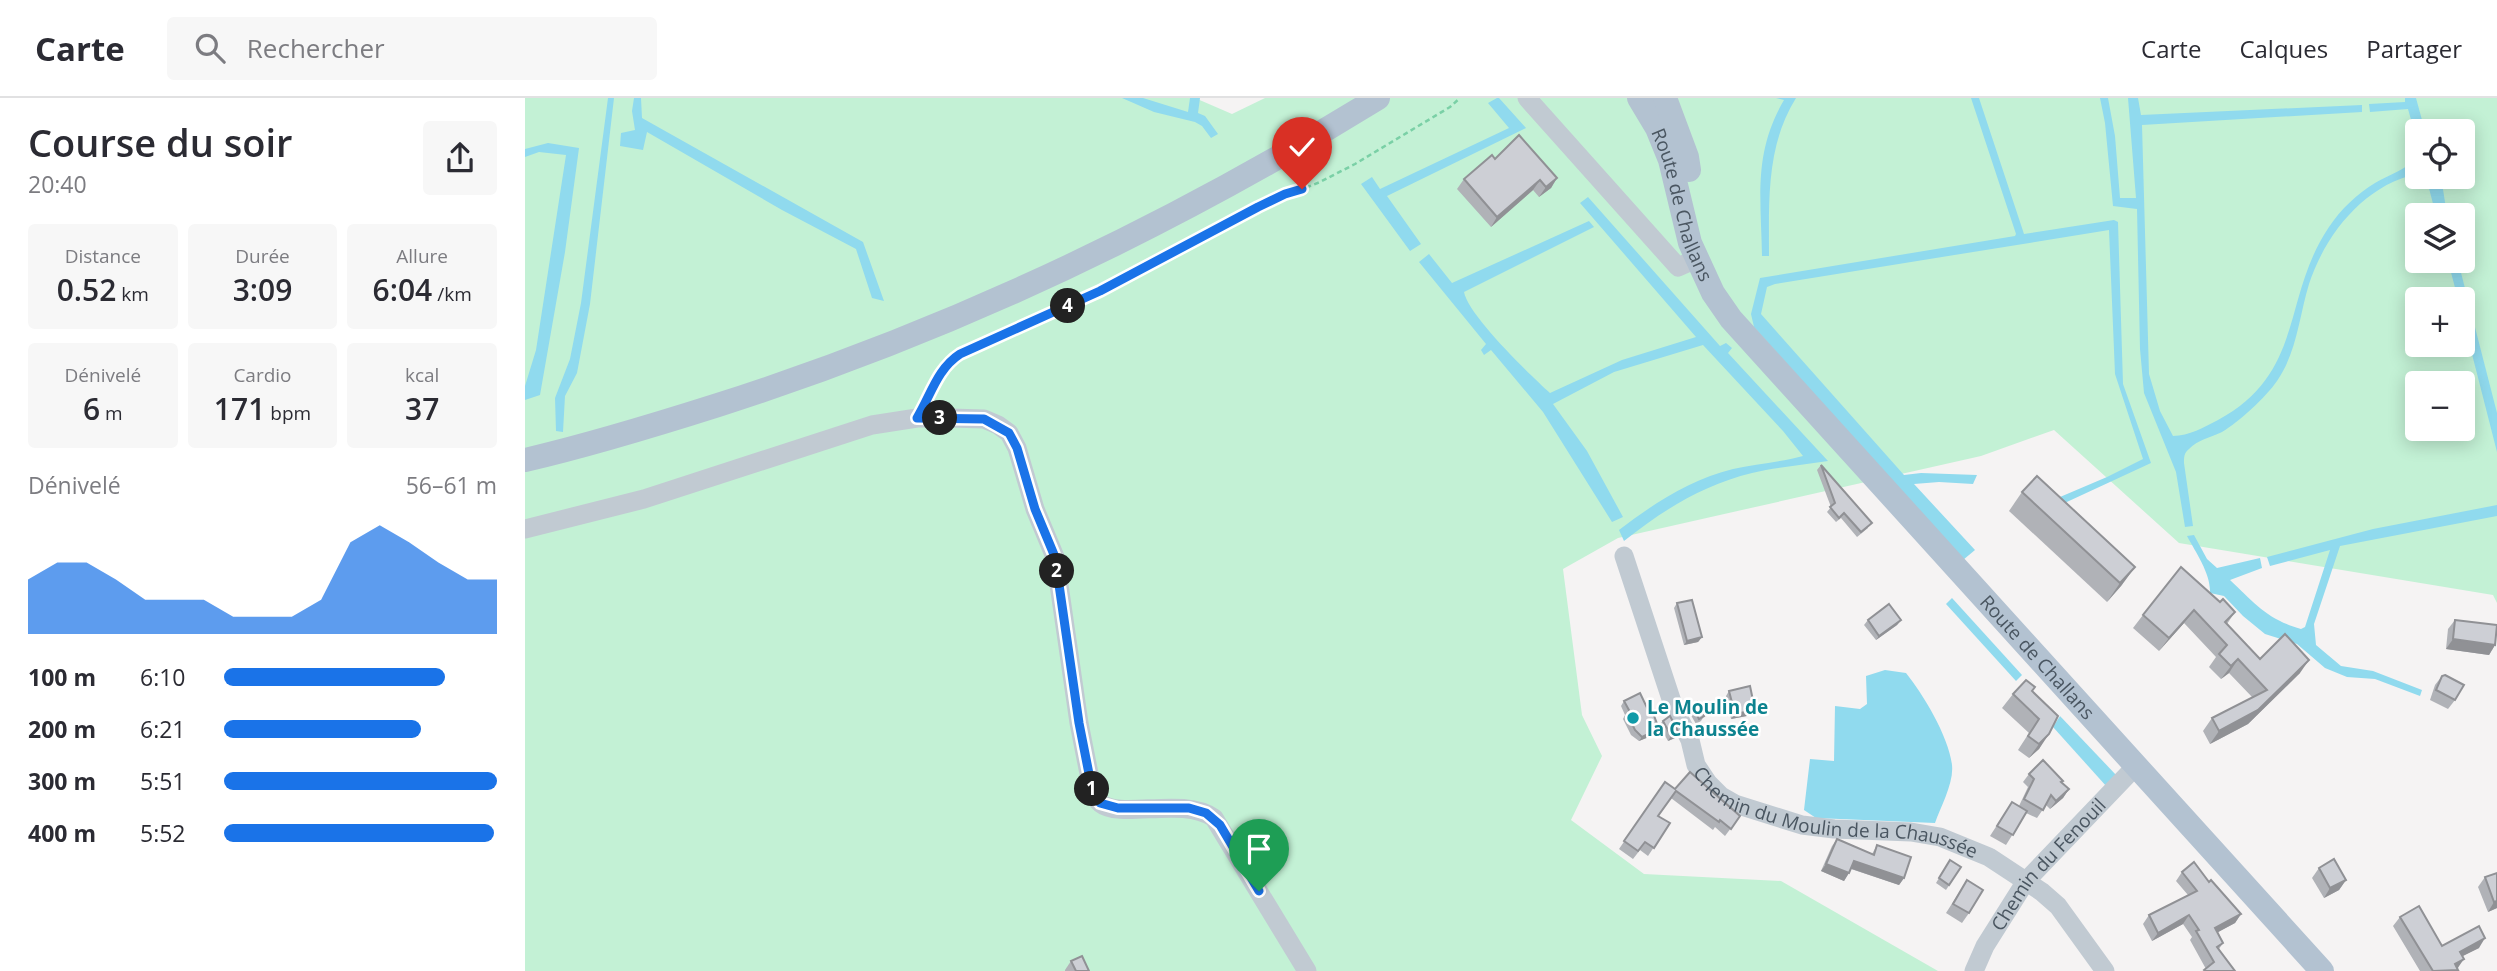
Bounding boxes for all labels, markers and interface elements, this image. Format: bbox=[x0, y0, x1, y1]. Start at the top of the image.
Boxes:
search box bbox=[167, 17, 657, 80]
text: Carte bbox=[35, 26, 125, 71]
icon: search bbox=[191, 29, 229, 67]
text: Rechercher bbox=[247, 30, 385, 66]
text: Carte bbox=[2141, 32, 2201, 65]
text: Calques bbox=[2239, 32, 2328, 65]
text: Partager bbox=[2366, 32, 2462, 65]
text: Course du soir bbox=[28, 116, 292, 168]
pin bbox=[1272, 117, 1332, 189]
map controls bbox=[2405, 119, 2475, 441]
button: locate bbox=[2405, 119, 2475, 189]
button: share bbox=[423, 121, 497, 195]
street label: Route de Challans bbox=[1645, 124, 1719, 286]
icon: check bbox=[1283, 128, 1321, 166]
text: 20:40 bbox=[28, 168, 87, 200]
button: layers bbox=[2405, 203, 2475, 273]
text: Distance bbox=[65, 243, 141, 269]
text: Durée bbox=[235, 243, 290, 269]
text: Allure bbox=[396, 243, 448, 269]
text: 0.52 bbox=[57, 269, 116, 310]
text: 3:09 bbox=[233, 269, 292, 310]
text: 6:04 bbox=[373, 269, 432, 310]
text: km bbox=[116, 281, 149, 307]
text: /km bbox=[432, 281, 472, 307]
button: + bbox=[2405, 287, 2475, 357]
pin: 4 bbox=[1051, 288, 1085, 324]
text: 4 bbox=[1062, 292, 1073, 318]
text: Dénivelé bbox=[65, 362, 141, 388]
text: Cardio bbox=[233, 362, 292, 388]
text: kcal bbox=[405, 362, 439, 388]
button: − bbox=[2405, 371, 2475, 441]
text: 6 bbox=[83, 388, 100, 429]
text: 171 bbox=[214, 388, 265, 429]
text: 37 bbox=[405, 388, 439, 429]
text: m bbox=[100, 400, 123, 426]
text: bpm bbox=[265, 400, 311, 426]
pin: 3 bbox=[923, 400, 957, 436]
text: 3 bbox=[934, 404, 945, 430]
text: Dénivelé bbox=[28, 469, 121, 501]
text: 56–61 m bbox=[406, 469, 497, 501]
pin: 2 bbox=[1039, 554, 1075, 588]
text: 2 bbox=[1051, 557, 1062, 583]
street label: Route de Challans bbox=[1974, 589, 2101, 725]
text: 100 m bbox=[28, 661, 96, 693]
text: 6:10 bbox=[140, 661, 186, 693]
place label: Le Moulin de la Chaussée bbox=[1647, 694, 1768, 742]
marker: Le Moulin de la Chaussée bbox=[1625, 710, 1641, 726]
text: 200 m bbox=[28, 713, 96, 745]
text: 6:21 bbox=[140, 713, 186, 745]
street label: Chemin du Moulin de la Chaussée bbox=[1687, 761, 1982, 864]
text: 300 m bbox=[28, 765, 96, 797]
text: 5:51 bbox=[140, 765, 186, 797]
pin: 1 bbox=[1075, 772, 1109, 806]
text: 1 bbox=[1086, 775, 1097, 801]
street label: Chemin du Fenouil bbox=[1985, 793, 2111, 936]
text: 400 m bbox=[28, 817, 96, 849]
text: 5:52 bbox=[140, 817, 186, 849]
pin bbox=[1229, 819, 1289, 891]
icon: arrive bbox=[1240, 830, 1278, 868]

